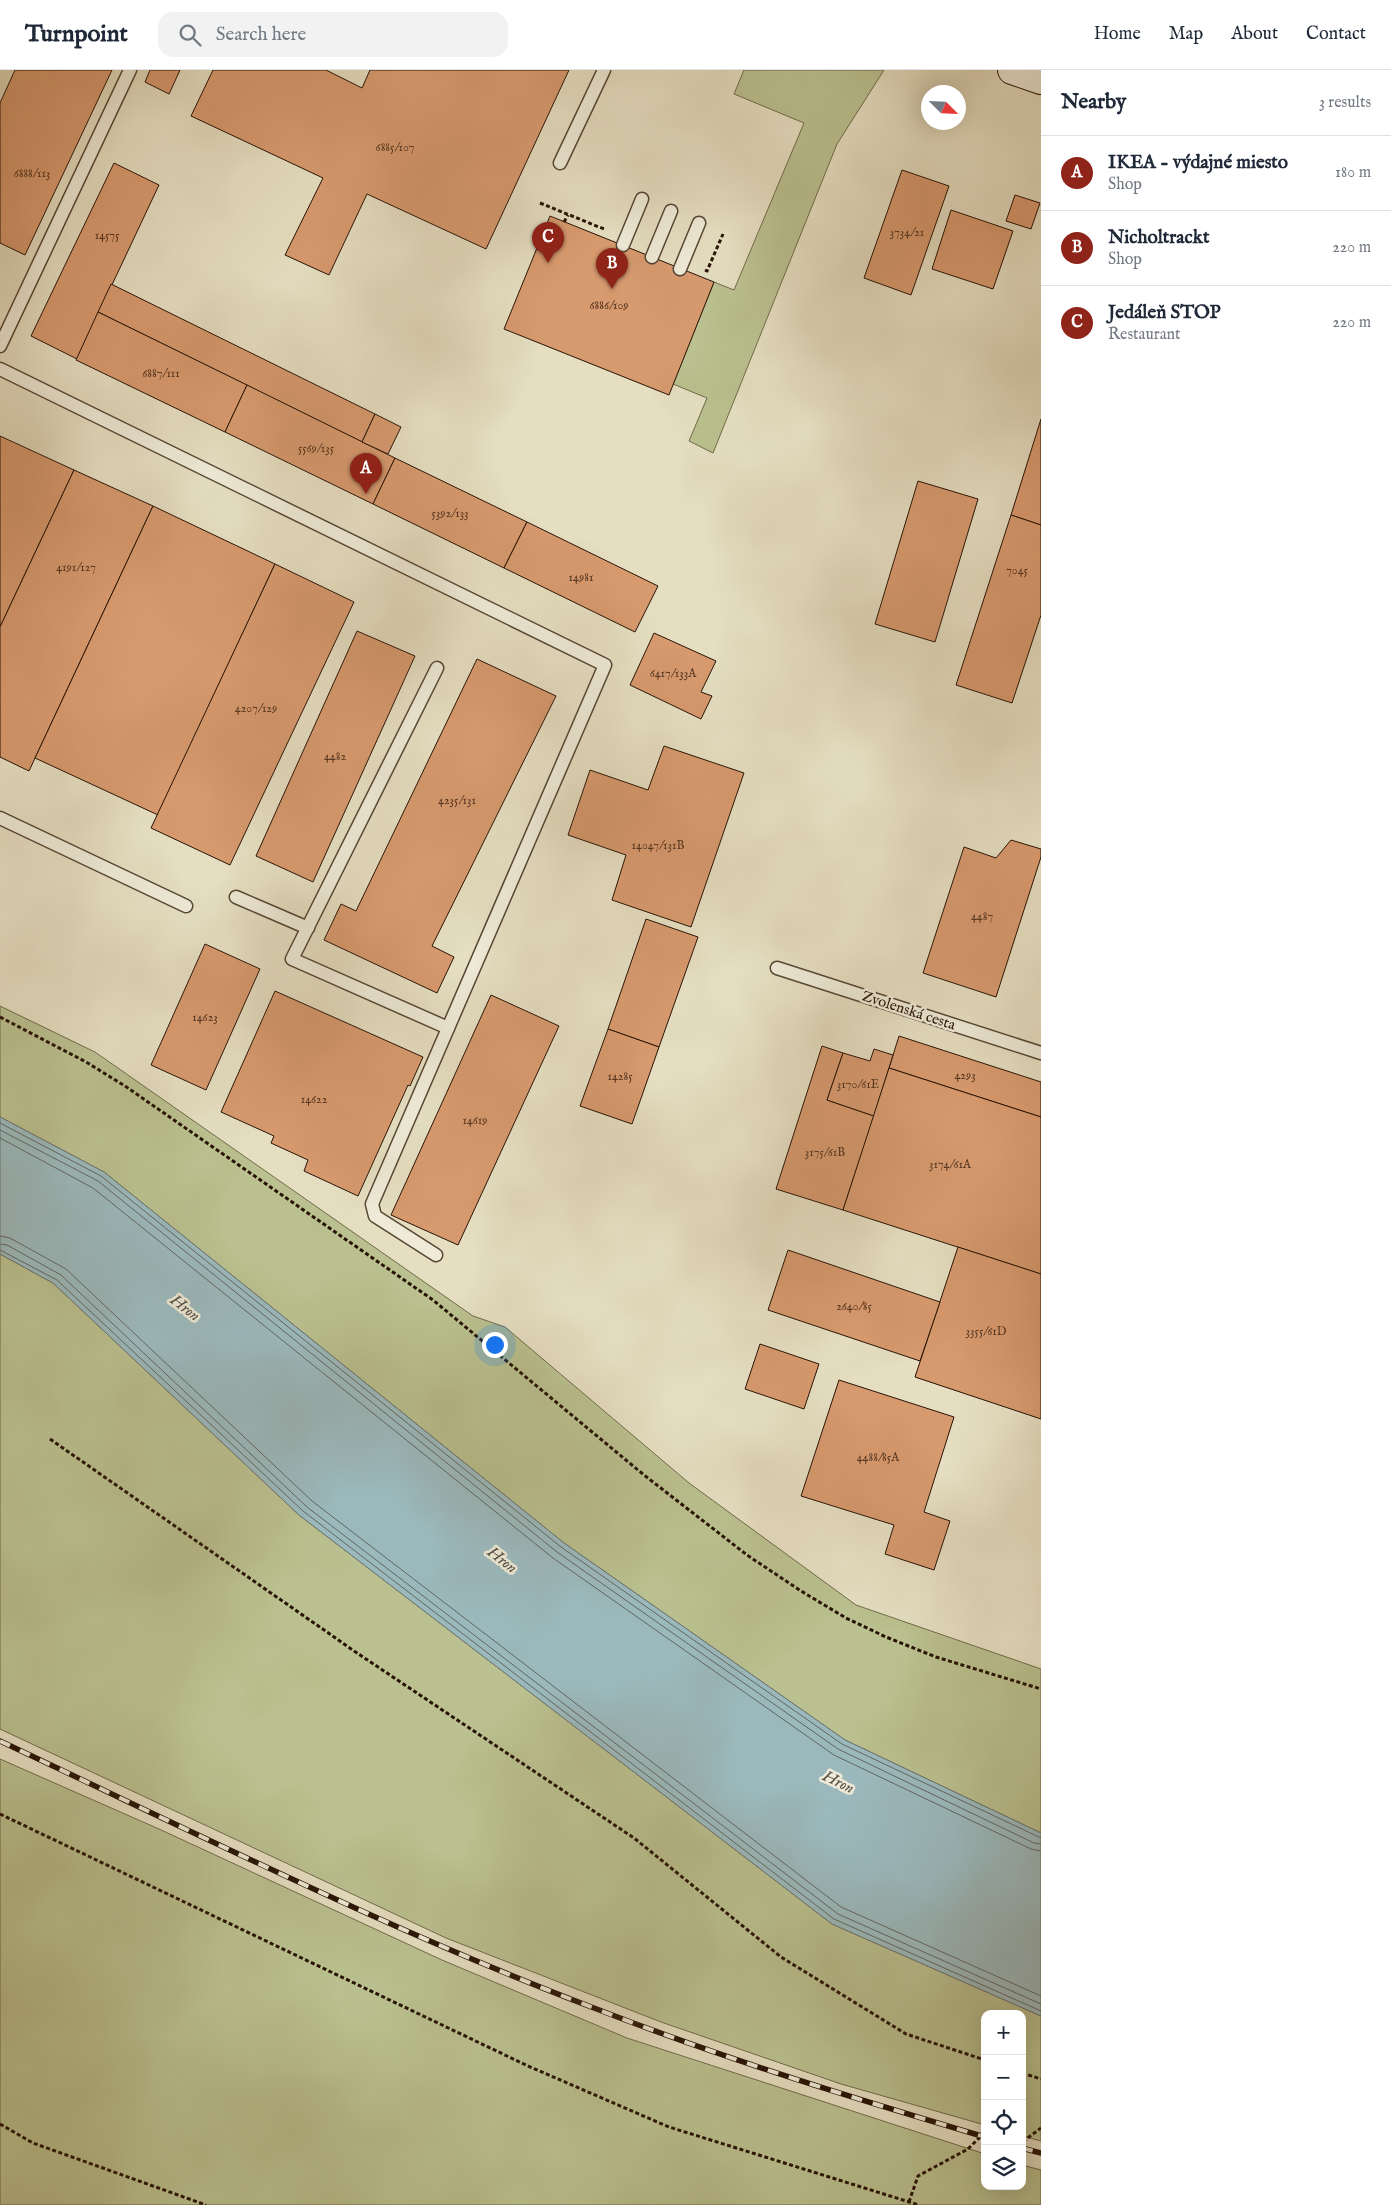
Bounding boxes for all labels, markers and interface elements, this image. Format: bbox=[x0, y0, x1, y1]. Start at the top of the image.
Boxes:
search box bbox=[158, 12, 508, 57]
text: Turnpoint bbox=[25, 19, 128, 50]
icon: search bbox=[176, 21, 204, 49]
text: Search here bbox=[216, 23, 306, 47]
text: Home bbox=[1094, 23, 1141, 46]
text: Map bbox=[1169, 23, 1203, 46]
text: About bbox=[1231, 23, 1278, 46]
text: Contact bbox=[1306, 23, 1366, 46]
north arrow bbox=[921, 85, 966, 130]
text: Nearby bbox=[1061, 89, 1126, 116]
text: 3 results bbox=[1319, 93, 1371, 113]
house number: 6885/107 bbox=[376, 140, 414, 155]
text: IKEA - výdajné miesto bbox=[1108, 151, 1288, 175]
text: A bbox=[1072, 163, 1082, 183]
text: 180 m bbox=[1335, 163, 1371, 183]
house number: 6888/113 bbox=[14, 166, 50, 181]
text: Shop bbox=[1108, 175, 1142, 195]
pin: C bbox=[532, 222, 564, 263]
house number: 3734/21 bbox=[890, 225, 924, 240]
text: Nicholtrackt bbox=[1108, 226, 1209, 250]
house number: 14575 bbox=[95, 228, 120, 243]
text: B bbox=[1072, 238, 1082, 258]
text: 220 m bbox=[1332, 238, 1371, 258]
pin: B bbox=[596, 248, 628, 289]
text: Shop bbox=[1108, 250, 1142, 270]
house number: 6886/109 bbox=[589, 298, 629, 313]
text: Jedáleň STOP bbox=[1108, 301, 1221, 325]
text: C bbox=[1071, 313, 1083, 333]
text: 220 m bbox=[1332, 313, 1371, 333]
text: Restaurant bbox=[1108, 325, 1181, 345]
house number: 6887/111 bbox=[142, 366, 180, 381]
house number: 5569/135 bbox=[298, 441, 335, 456]
pin: A bbox=[350, 453, 382, 494]
house number: 5392/133 bbox=[431, 506, 469, 521]
house number: 4191/127 bbox=[56, 560, 96, 575]
house number: 7045 bbox=[1006, 563, 1028, 578]
house number: 14981 bbox=[569, 570, 593, 585]
house number: 6417/133A bbox=[650, 666, 697, 681]
house number: 4207/129 bbox=[235, 701, 277, 716]
house number: 4482 bbox=[324, 749, 346, 764]
house number: 4235/131 bbox=[438, 793, 476, 808]
house number: 14047/131B bbox=[632, 838, 684, 853]
house number: 4487 bbox=[971, 909, 993, 924]
street label: Zvolenská cesta bbox=[860, 986, 958, 1035]
house number: 14623 bbox=[192, 1010, 218, 1025]
house number: 4293 bbox=[954, 1068, 976, 1083]
house number: 14285 bbox=[607, 1069, 633, 1084]
house number: 3170/61E bbox=[837, 1077, 879, 1092]
house number: 14622 bbox=[301, 1092, 328, 1107]
house number: 14619 bbox=[462, 1113, 488, 1128]
house number: 3175/61B bbox=[805, 1145, 845, 1160]
house number: 3174/61A bbox=[929, 1157, 972, 1172]
water label: Hron bbox=[165, 1290, 204, 1326]
house number: 2640/85 bbox=[836, 1299, 873, 1314]
house number: 3355/61D bbox=[966, 1324, 1007, 1339]
your location bbox=[482, 1332, 508, 1358]
house number: 4488/85A bbox=[857, 1450, 900, 1465]
water label: Hron bbox=[482, 1542, 521, 1578]
water label: Hron bbox=[818, 1766, 857, 1799]
map controls bbox=[981, 2010, 1026, 2190]
button: + bbox=[981, 2010, 1026, 2055]
button: − bbox=[981, 2055, 1026, 2100]
button: locate bbox=[981, 2100, 1026, 2145]
button: layers bbox=[981, 2145, 1026, 2190]

